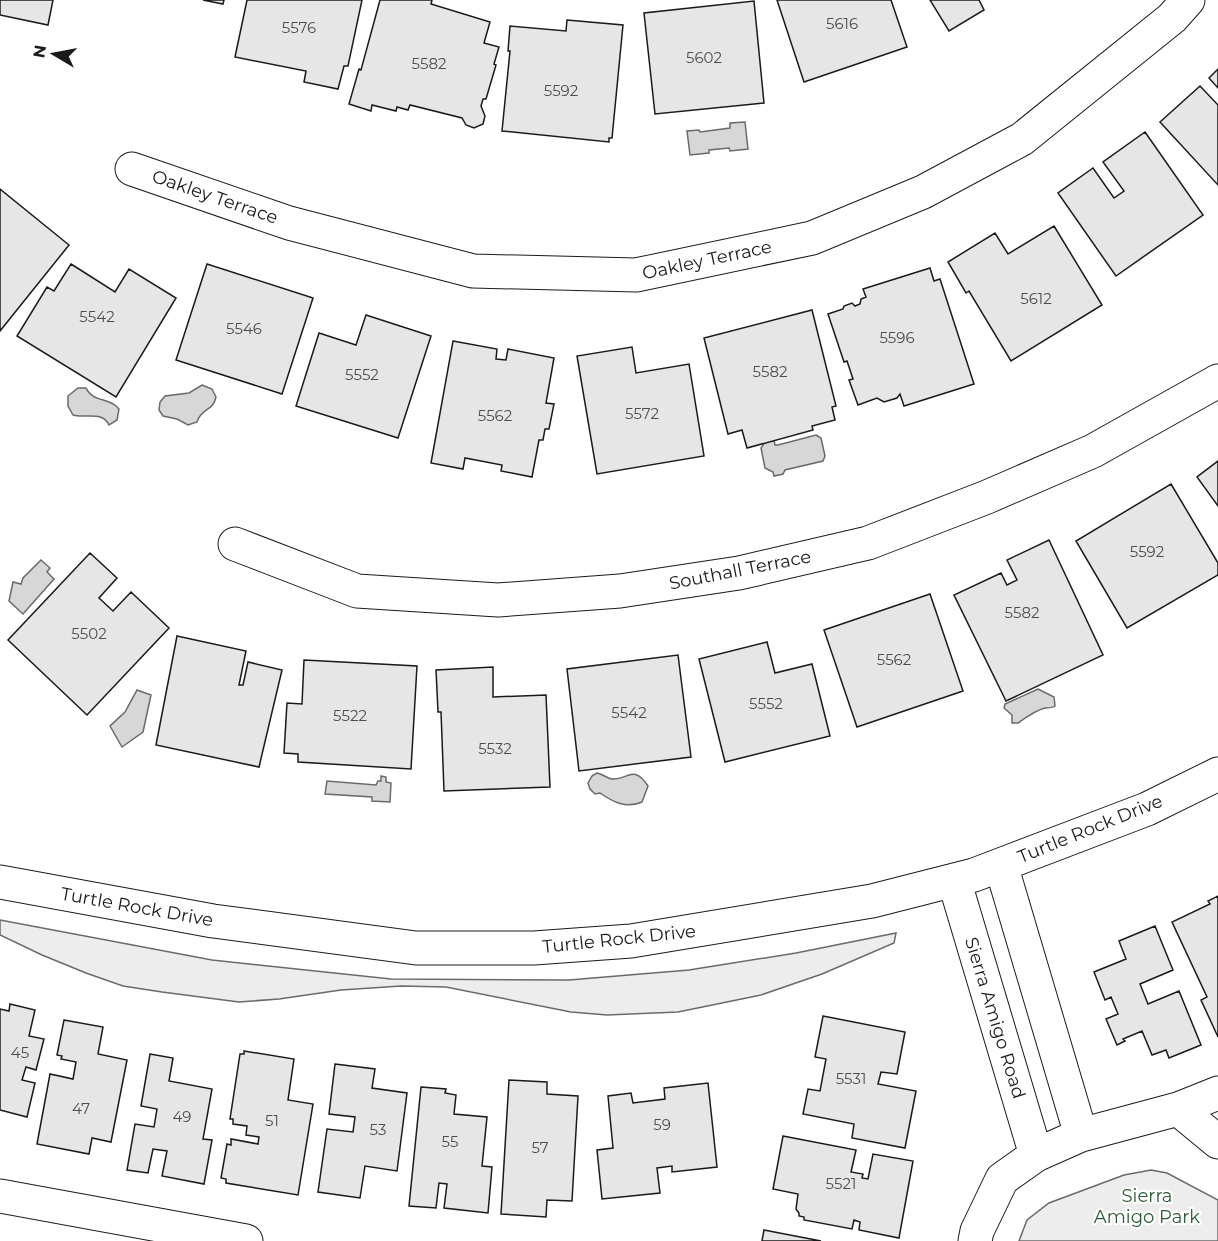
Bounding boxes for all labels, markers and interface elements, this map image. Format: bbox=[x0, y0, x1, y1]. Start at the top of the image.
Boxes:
house number: 5616 bbox=[826, 14, 858, 33]
house number: 5576 bbox=[282, 18, 316, 37]
north arrow bbox=[24, 24, 84, 84]
text: N bbox=[29, 43, 50, 60]
house number: 5602 bbox=[686, 48, 722, 67]
house number: 5582 bbox=[412, 54, 447, 73]
house number: 5592 bbox=[544, 81, 578, 100]
street label: Oakley Terrace bbox=[149, 165, 281, 229]
street label: Oakley Terrace bbox=[640, 236, 774, 284]
house number: 5612 bbox=[1020, 289, 1052, 308]
house number: 5542 bbox=[79, 307, 115, 326]
house number: 5546 bbox=[226, 319, 262, 338]
house number: 5596 bbox=[879, 328, 915, 347]
house number: 5582 bbox=[753, 362, 788, 381]
house number: 5552 bbox=[345, 365, 379, 384]
house number: 5572 bbox=[625, 404, 659, 423]
house number: 5562 bbox=[478, 406, 512, 425]
house number: 5592 bbox=[1130, 542, 1164, 561]
street label: Southall Terrace bbox=[667, 545, 813, 595]
house number: 5582 bbox=[1005, 603, 1040, 622]
house number: 5502 bbox=[71, 624, 107, 643]
house number: 5562 bbox=[877, 650, 911, 669]
house number: 5552 bbox=[749, 694, 783, 713]
house number: 5542 bbox=[611, 703, 647, 722]
house number: 5522 bbox=[333, 706, 367, 725]
house number: 5532 bbox=[478, 739, 512, 758]
street label: Turtle Rock Drive bbox=[1014, 790, 1166, 868]
street label: Turtle Rock Drive bbox=[59, 883, 215, 931]
street label: Turtle Rock Drive bbox=[541, 920, 697, 958]
street label: Sierra Amigo Road bbox=[960, 934, 1030, 1102]
house number: 45 bbox=[11, 1043, 29, 1062]
house number: 5531 bbox=[836, 1069, 866, 1088]
house number: 47 bbox=[72, 1099, 90, 1118]
house number: 49 bbox=[173, 1107, 191, 1126]
house number: 51 bbox=[265, 1111, 279, 1130]
house number: 59 bbox=[653, 1115, 671, 1134]
house number: 53 bbox=[370, 1120, 386, 1139]
house number: 55 bbox=[442, 1132, 458, 1151]
house number: 57 bbox=[531, 1138, 549, 1157]
house number: 5521 bbox=[826, 1174, 856, 1193]
park label: Sierra Amigo Park bbox=[1094, 1185, 1200, 1228]

